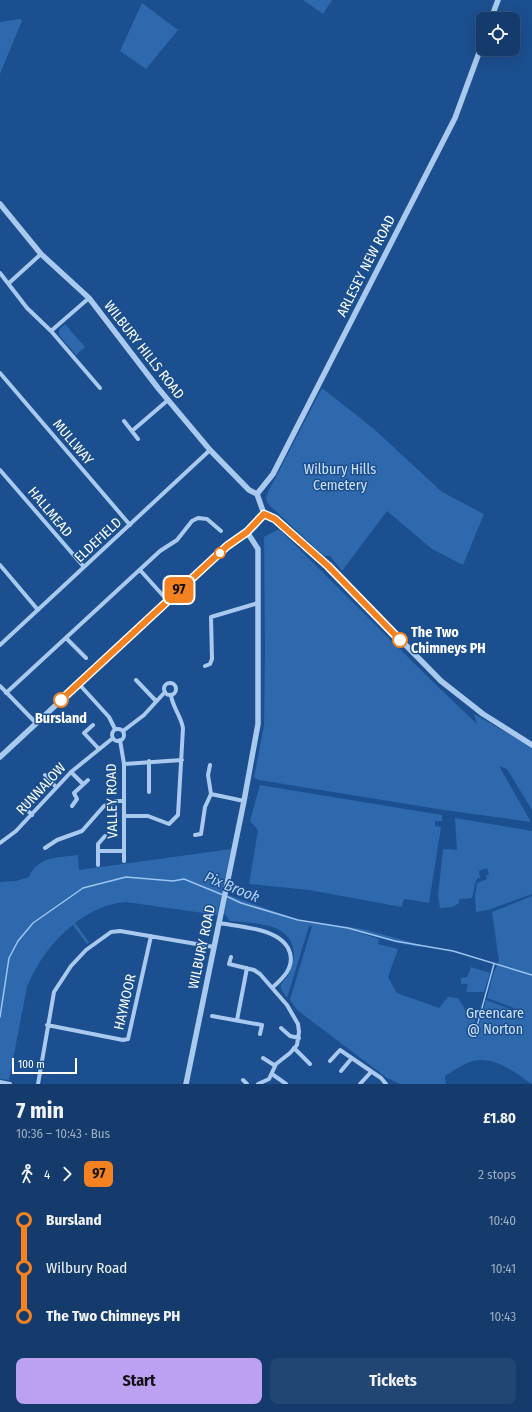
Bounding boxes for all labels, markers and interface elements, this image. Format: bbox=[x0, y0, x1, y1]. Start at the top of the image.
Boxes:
map controls bbox=[476, 12, 520, 56]
button: locate bbox=[476, 12, 520, 56]
street label: ARLESEY NEW ROAD bbox=[333, 212, 399, 320]
street label: WILBURY HILLS ROAD bbox=[100, 297, 188, 403]
street label: MULLWAY bbox=[49, 416, 97, 468]
park label: Wilbury Hills Cemetery bbox=[304, 461, 376, 494]
street label: HALLMEAD bbox=[24, 484, 76, 540]
street label: ELDEFIELD bbox=[71, 514, 125, 566]
unlabelled marker bbox=[214, 547, 226, 559]
line badge: 97 bbox=[161, 577, 197, 603]
text: 97 bbox=[172, 581, 186, 598]
place label: The Two Chimneys PH bbox=[411, 624, 486, 657]
marker: The Two Chimneys PH bbox=[392, 632, 408, 648]
marker: Bursland bbox=[53, 692, 69, 708]
place label: Bursland bbox=[35, 710, 87, 727]
street label: RUNNALOW bbox=[13, 759, 70, 819]
street label: VALLEY ROAD bbox=[103, 763, 121, 839]
water label: Pix Brook bbox=[202, 868, 263, 906]
street label: WILBURY ROAD bbox=[185, 903, 219, 991]
street label: HAYMOOR bbox=[110, 972, 140, 1032]
park label: Greencare @ Norton bbox=[466, 1005, 524, 1038]
scale bar bbox=[12, 1056, 77, 1075]
text: 100 m bbox=[18, 1058, 45, 1071]
text: 7 min bbox=[16, 1097, 64, 1124]
text: £1.80 bbox=[483, 1109, 516, 1127]
text: 10:36 – 10:43 · Bus bbox=[16, 1126, 110, 1141]
icon: walk bbox=[16, 1163, 38, 1185]
icon: forward bbox=[56, 1163, 78, 1185]
text: 97 bbox=[92, 1165, 105, 1182]
text: 4 bbox=[44, 1167, 50, 1182]
text: 2 stops bbox=[478, 1167, 516, 1182]
text: Bursland bbox=[46, 1211, 102, 1229]
text: 10:40 bbox=[488, 1213, 516, 1228]
text: Wilbury Road bbox=[46, 1259, 127, 1277]
text: 10:41 bbox=[491, 1261, 516, 1276]
text: The Two Chimneys PH bbox=[46, 1307, 180, 1325]
text: 10:43 bbox=[489, 1309, 516, 1324]
button: Start bbox=[16, 1358, 262, 1404]
button: Tickets bbox=[270, 1358, 516, 1404]

